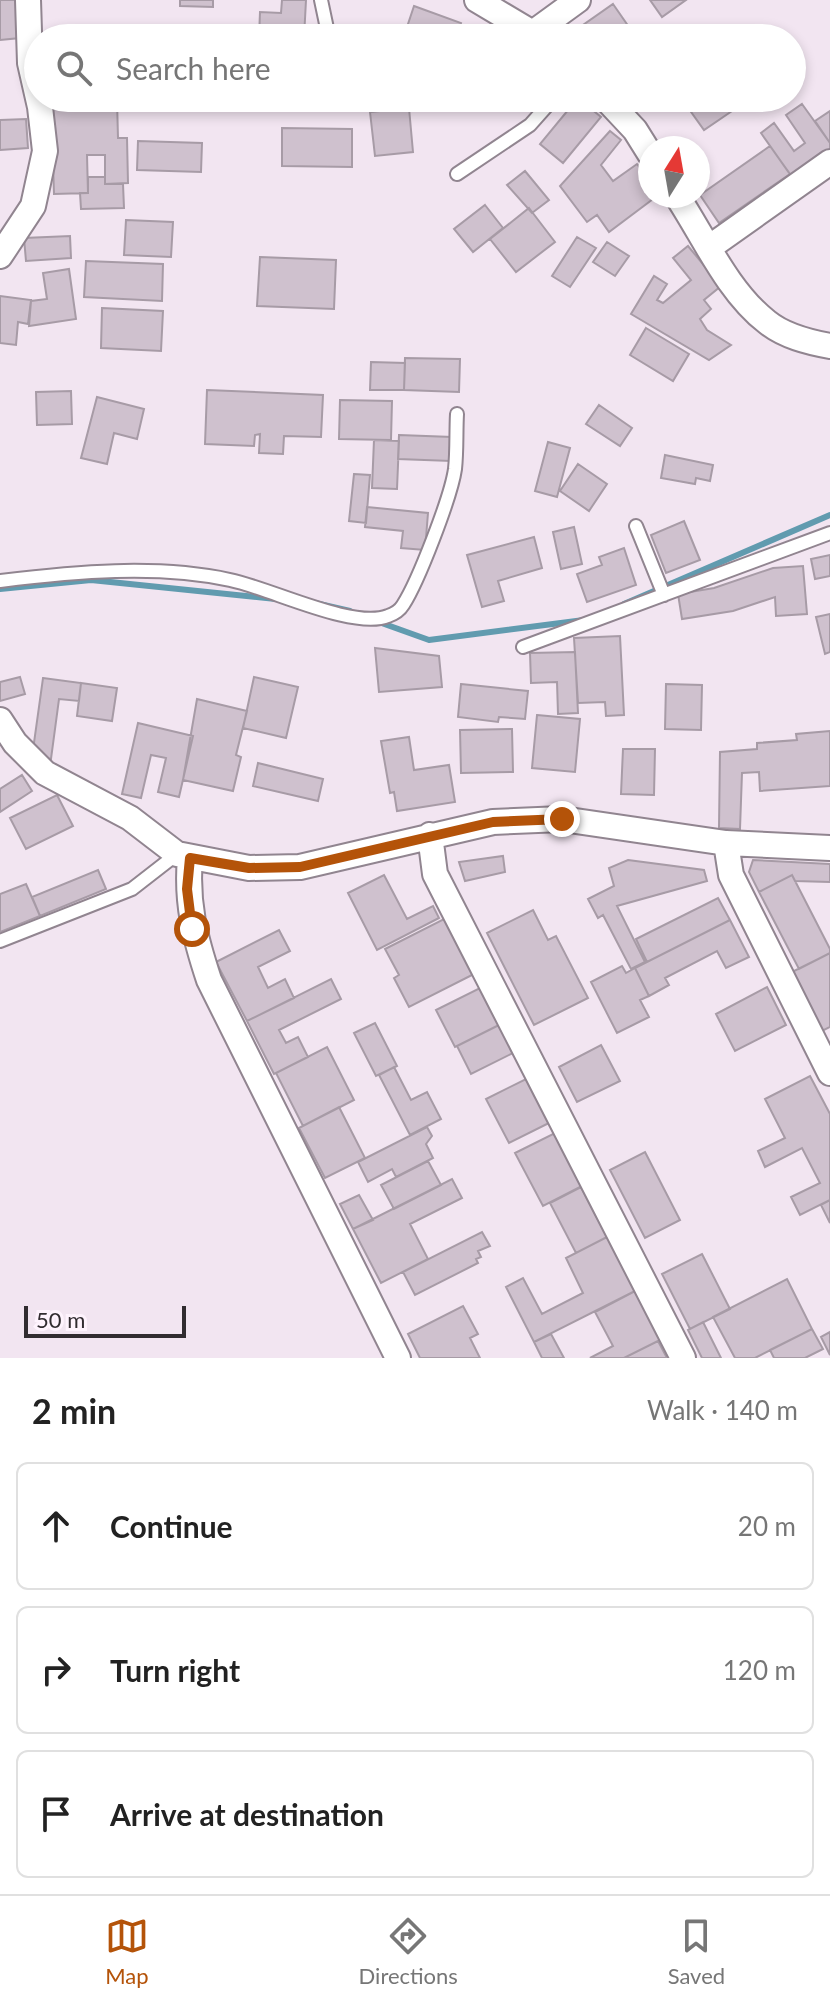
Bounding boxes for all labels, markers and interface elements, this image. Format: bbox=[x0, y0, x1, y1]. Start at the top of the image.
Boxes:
search box bbox=[24, 24, 806, 112]
icon: search bbox=[52, 46, 96, 90]
text: Search here bbox=[116, 50, 271, 86]
north arrow bbox=[638, 136, 710, 208]
route end bbox=[544, 801, 580, 837]
route start bbox=[174, 911, 210, 947]
scale bar bbox=[24, 1302, 186, 1338]
text: 50 m bbox=[36, 1306, 85, 1333]
text: 2 min bbox=[32, 1390, 116, 1431]
text: Walk · 140 m bbox=[647, 1394, 798, 1426]
icon: ahead bbox=[34, 1504, 78, 1548]
text: Continue bbox=[110, 1508, 233, 1544]
text: 20 m bbox=[738, 1510, 796, 1542]
icon: right bbox=[34, 1648, 78, 1692]
text: Turn right bbox=[110, 1652, 240, 1688]
text: 120 m bbox=[723, 1654, 796, 1686]
icon: arrive bbox=[34, 1792, 78, 1836]
text: Arrive at destination bbox=[110, 1796, 384, 1832]
tab: Map bbox=[105, 1914, 149, 1989]
tab: Directions bbox=[359, 1914, 458, 1989]
tab: Saved bbox=[668, 1914, 725, 1989]

